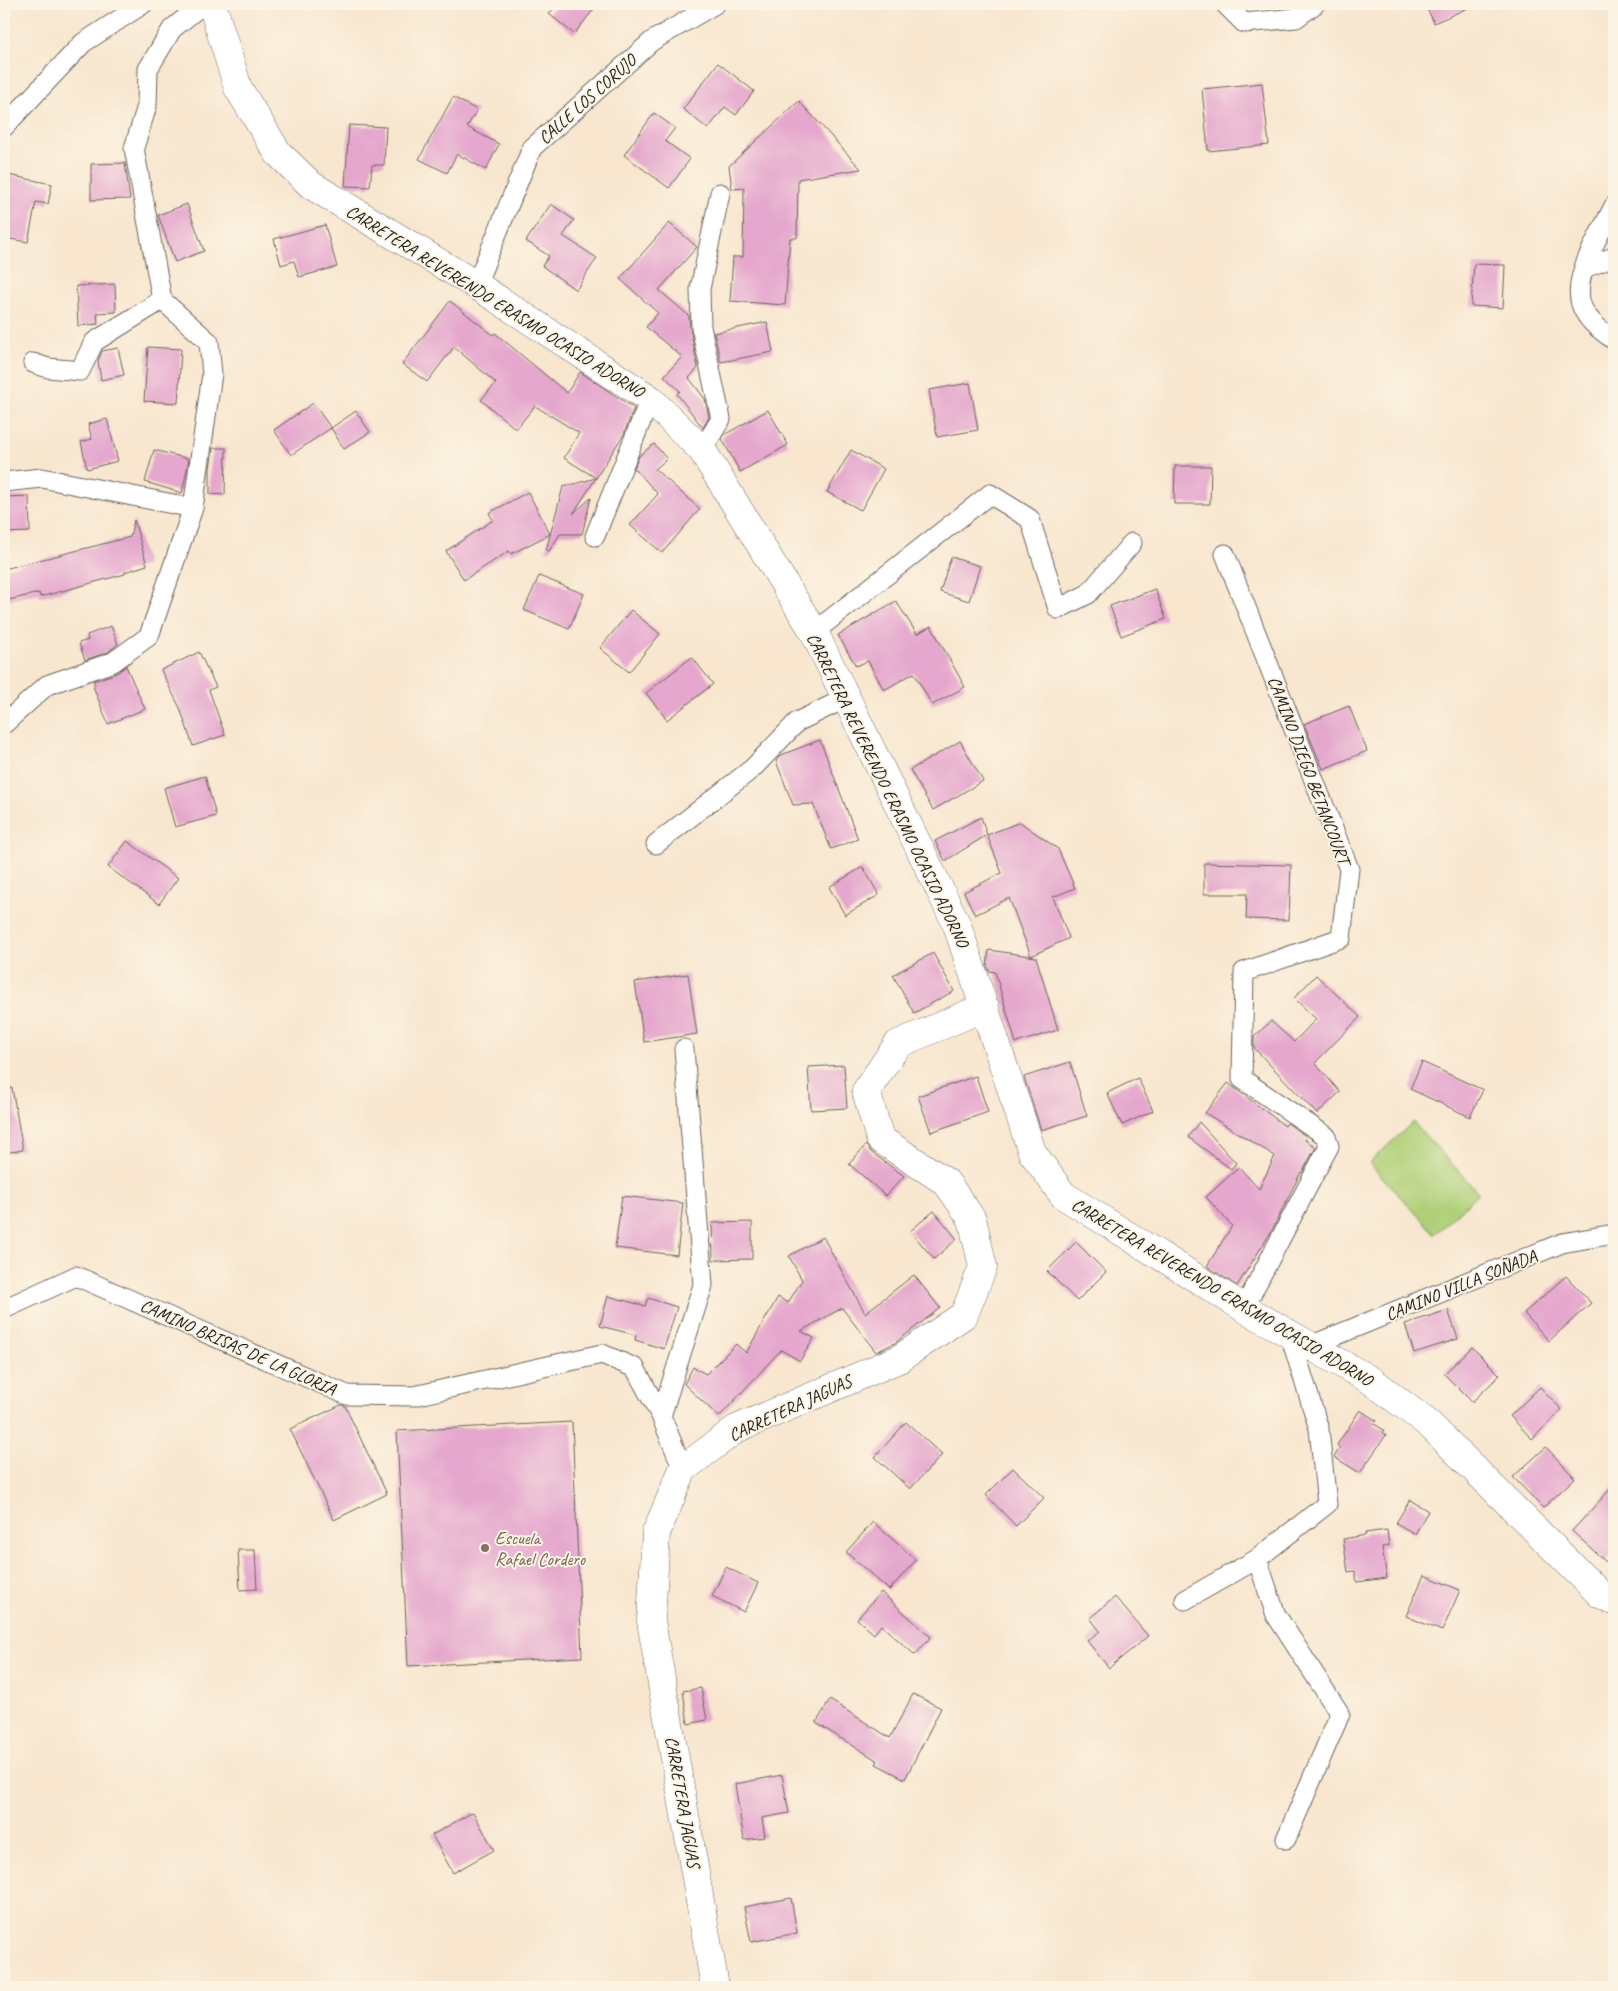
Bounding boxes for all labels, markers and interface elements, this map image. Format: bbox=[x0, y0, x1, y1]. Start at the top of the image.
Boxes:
street label: CALLE LOS CORUJO bbox=[534, 48, 642, 149]
street label: CARRETERA REVERENDO ERASMO OCASIO ADORNO bbox=[342, 200, 650, 403]
street label: CARRETERA REVERENDO ERASMO OCASIO ADORNO bbox=[802, 629, 975, 953]
street label: CAMINO DIEGO BETANCOURT bbox=[1263, 673, 1357, 871]
street label: CARRETERA REVERENDO ERASMO OCASIO ADORNO bbox=[1068, 1193, 1378, 1392]
street label: CAMINO VILLA SOÑADA bbox=[1382, 1244, 1541, 1325]
street label: CAMINO BRISAS DE LA GLORIA bbox=[137, 1294, 340, 1400]
street label: CARRETERA JAGUAS bbox=[725, 1369, 857, 1446]
place label: Escuela Rafael Cordero bbox=[495, 1527, 587, 1570]
marker: Escuela Rafael Cordero bbox=[479, 1542, 491, 1554]
street label: CARRETERA JAGUAS bbox=[661, 1735, 706, 1872]

